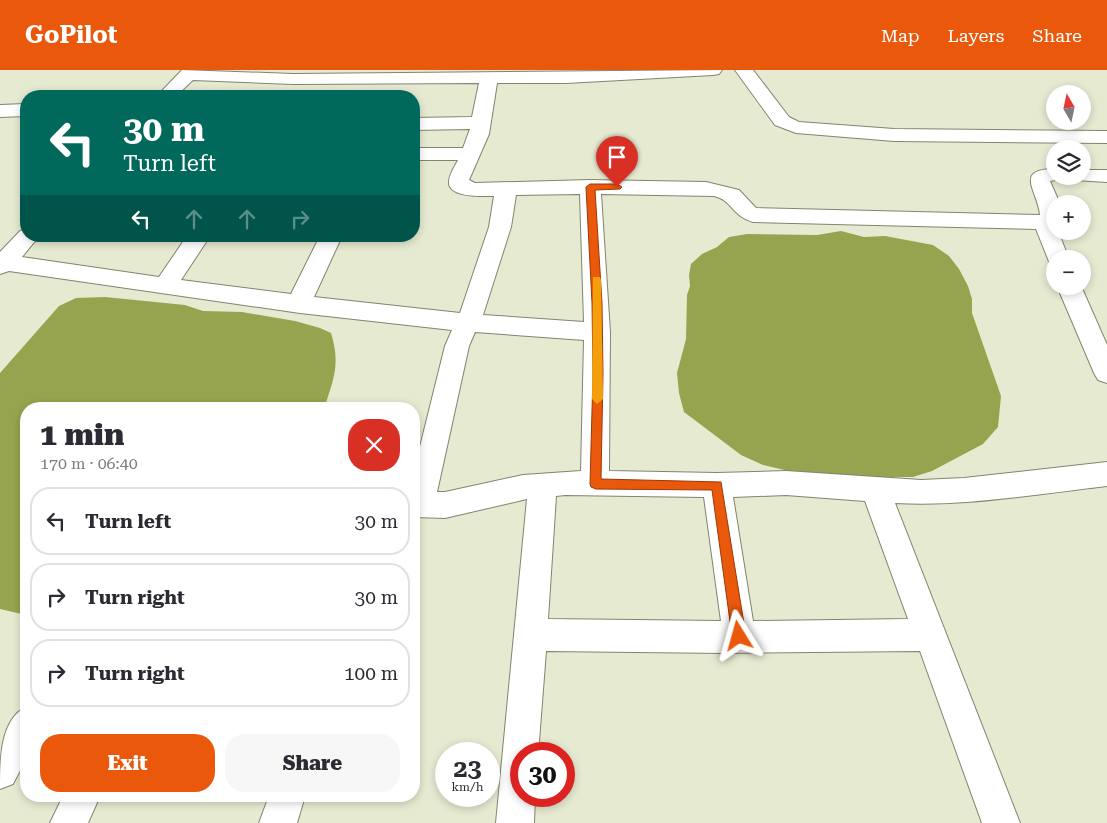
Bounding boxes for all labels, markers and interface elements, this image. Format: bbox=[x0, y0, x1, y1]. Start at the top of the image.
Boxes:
text: GoPilot bbox=[25, 21, 117, 49]
text: Map bbox=[881, 25, 920, 46]
text: Layers bbox=[948, 25, 1004, 46]
text: Share bbox=[1032, 25, 1082, 46]
north arrow bbox=[1046, 85, 1091, 130]
map controls bbox=[1046, 85, 1091, 295]
text: 30 m bbox=[123, 109, 205, 150]
icon: left bbox=[40, 110, 105, 175]
pin bbox=[596, 136, 638, 187]
button: layers bbox=[1046, 140, 1091, 185]
icon: arrive bbox=[603, 143, 631, 171]
text: Turn left bbox=[123, 151, 216, 176]
button: + bbox=[1046, 195, 1091, 240]
icon: left bbox=[127, 205, 155, 233]
icon: ahead bbox=[180, 205, 208, 233]
icon: ahead bbox=[233, 205, 261, 233]
icon: right bbox=[286, 205, 314, 233]
button: − bbox=[1046, 250, 1091, 295]
text: 1 min bbox=[40, 417, 124, 452]
button: close bbox=[348, 419, 400, 471]
text: 170 m · 06:40 bbox=[40, 454, 138, 473]
icon: left bbox=[42, 507, 70, 535]
text: Turn left bbox=[85, 510, 171, 533]
text: 30 m bbox=[355, 510, 398, 533]
icon: right bbox=[42, 583, 70, 611]
text: Turn right bbox=[85, 586, 185, 609]
text: 30 m bbox=[355, 586, 398, 609]
position arrow bbox=[712, 609, 764, 661]
icon: right bbox=[42, 659, 70, 687]
text: Turn right bbox=[85, 662, 185, 685]
text: 100 m bbox=[344, 662, 398, 685]
button: Exit bbox=[40, 734, 215, 792]
button: Share bbox=[225, 734, 400, 792]
speed limit sign: 30 bbox=[510, 742, 575, 807]
text: 23 bbox=[453, 754, 482, 783]
text: km/h bbox=[451, 780, 484, 794]

